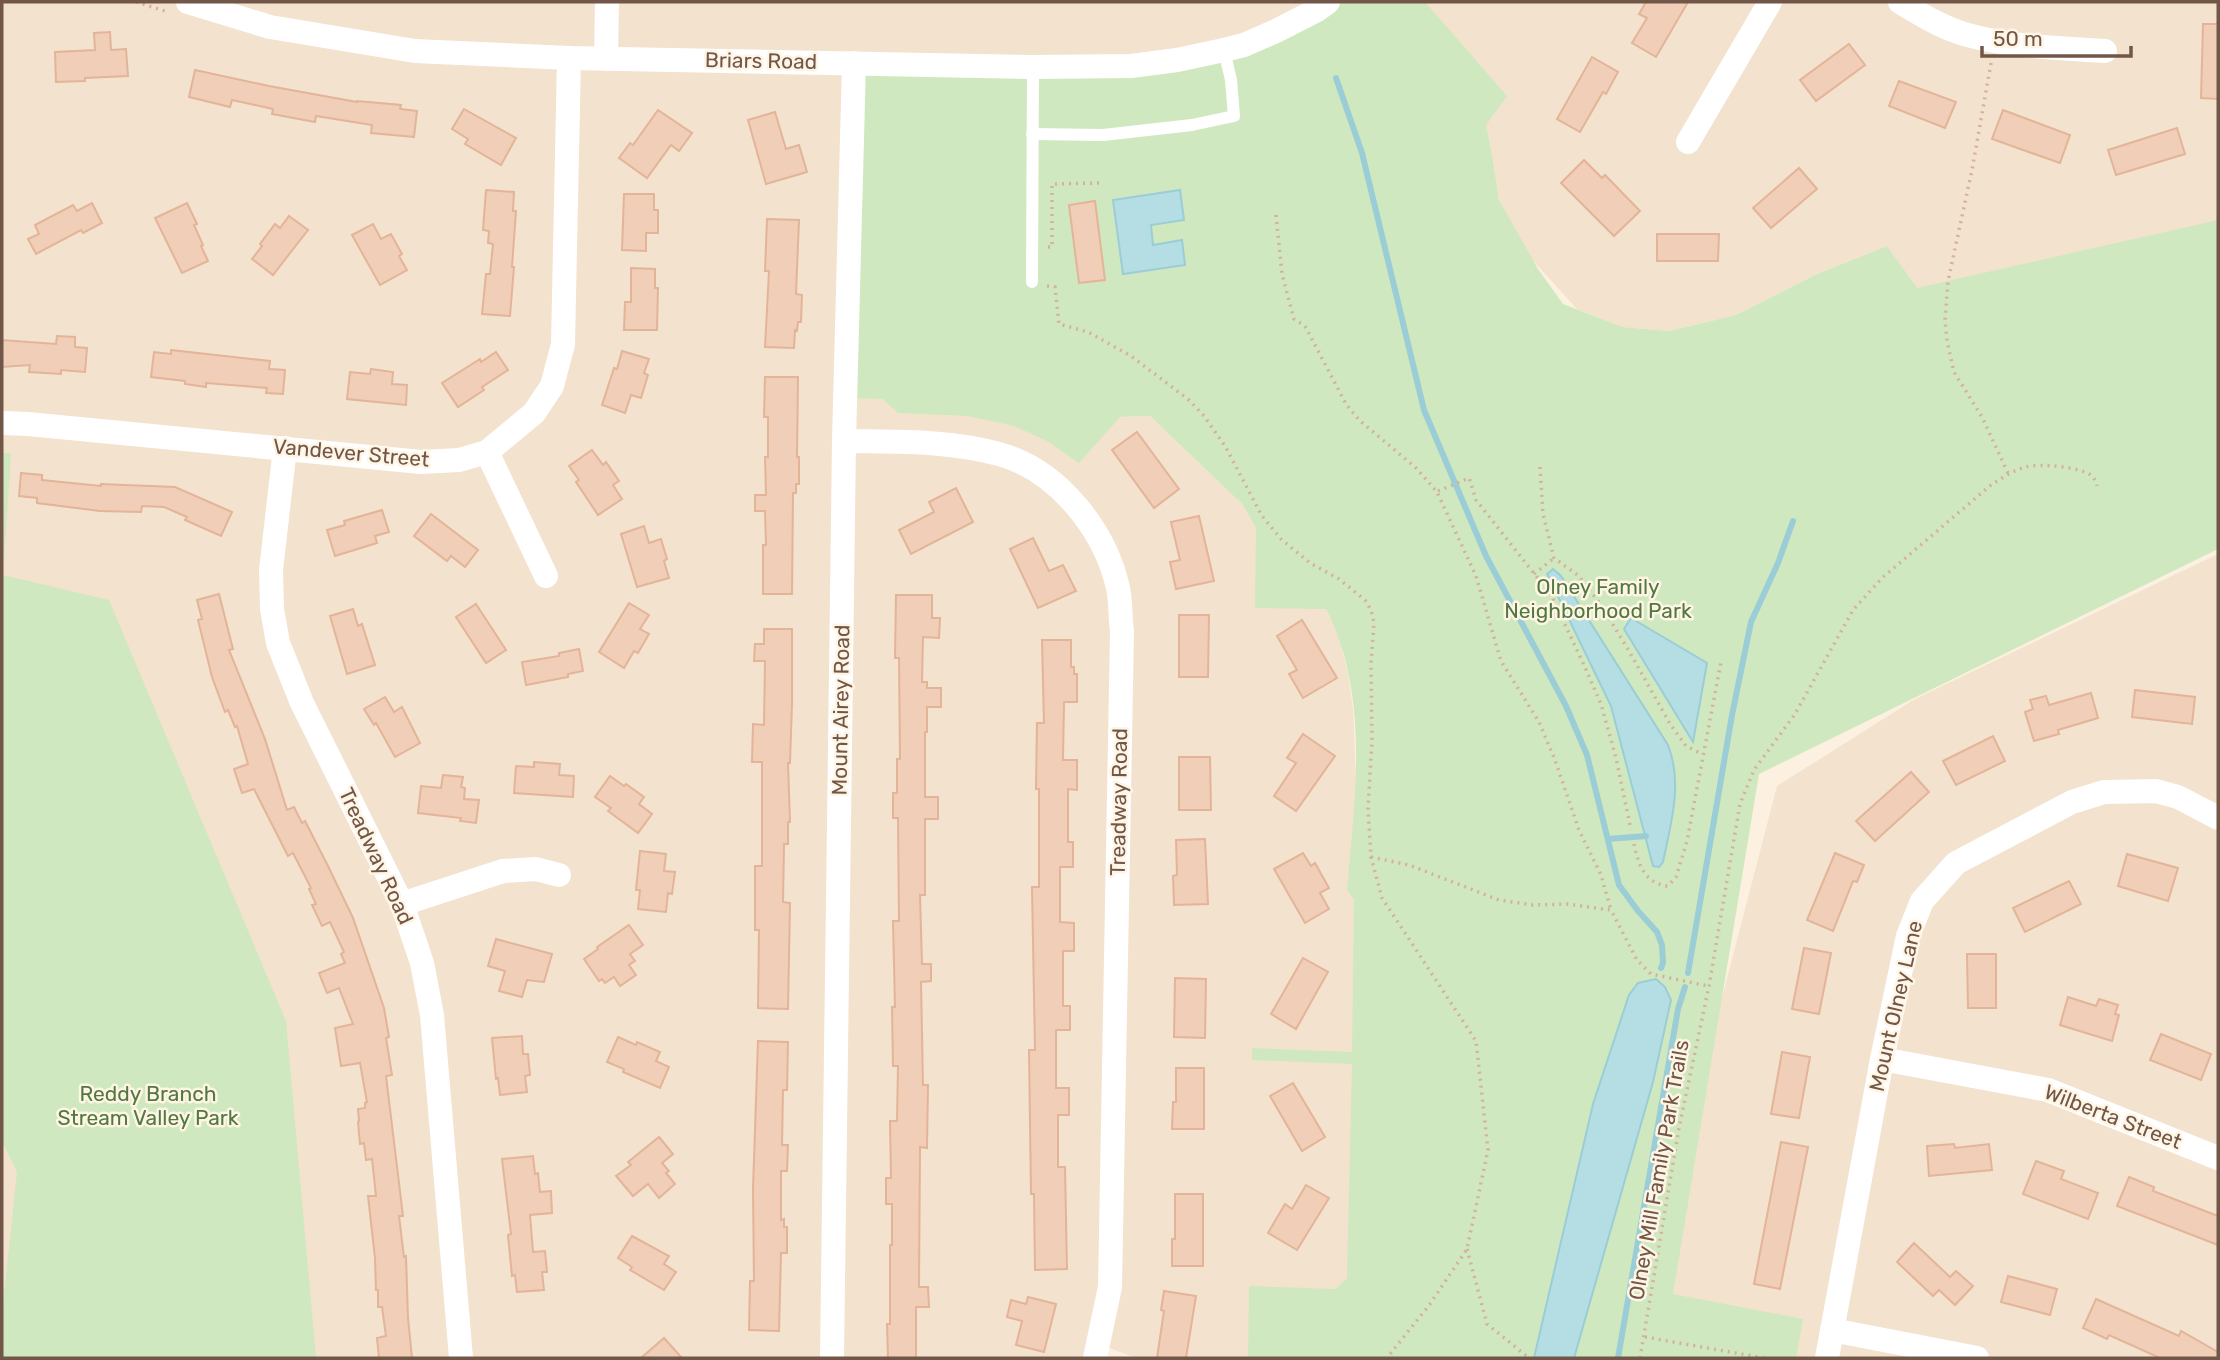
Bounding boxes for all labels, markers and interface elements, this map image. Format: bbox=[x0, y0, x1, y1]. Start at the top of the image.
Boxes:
scale bar bbox=[1982, 14, 2131, 58]
text: 50 m bbox=[1993, 26, 2043, 51]
street label: Briars Road bbox=[705, 47, 817, 74]
street label: Vandever Street bbox=[272, 433, 430, 472]
park label: Olney Family Neighborhood Park bbox=[1504, 574, 1692, 623]
street label: Mount Airey Road bbox=[827, 624, 854, 796]
street label: Treadway Road bbox=[1105, 728, 1132, 876]
street label: Treadway Road bbox=[334, 783, 419, 928]
street label: Mount Olney Lane bbox=[1864, 918, 1927, 1094]
street label: Olney Mill Family Park Trails bbox=[1623, 1038, 1694, 1302]
street label: Wilberta Street bbox=[2041, 1079, 2185, 1154]
park label: Reddy Branch Stream Valley Park bbox=[57, 1081, 239, 1130]

